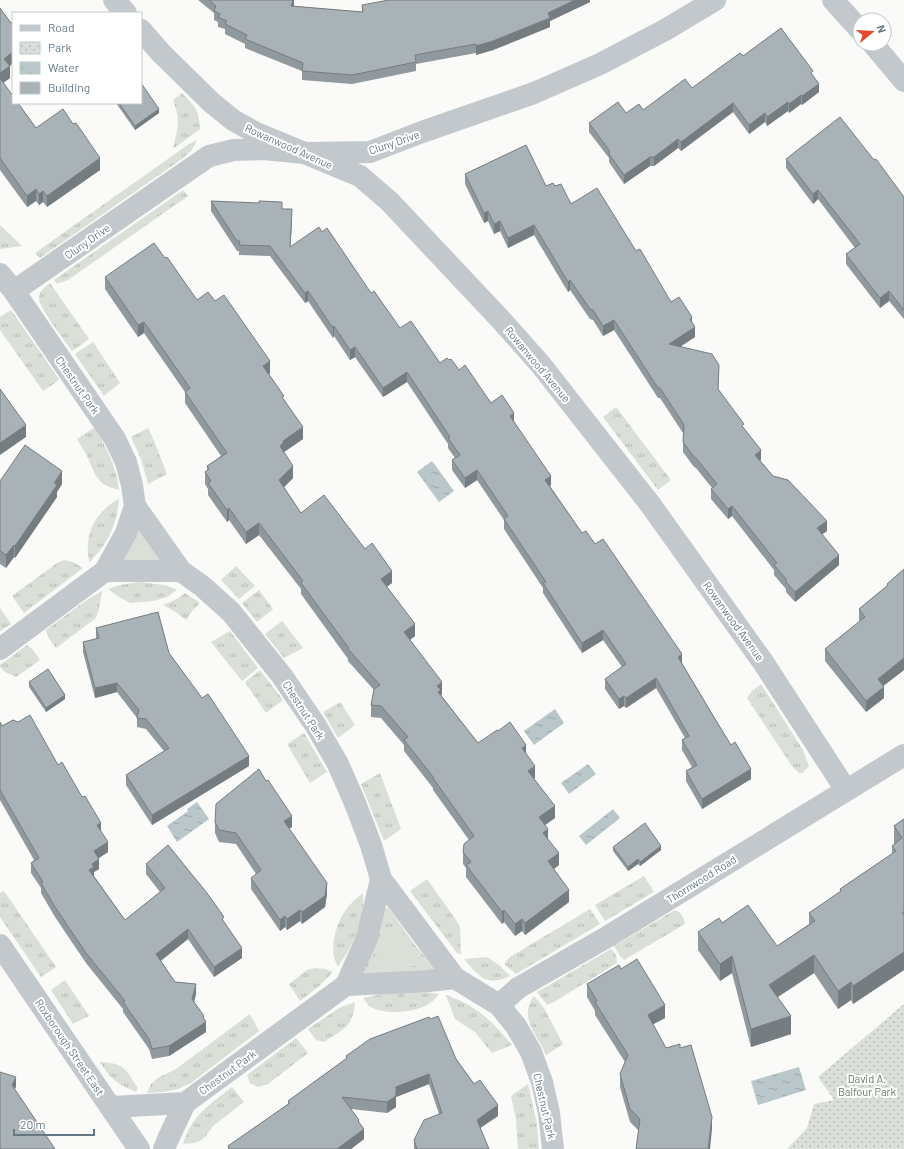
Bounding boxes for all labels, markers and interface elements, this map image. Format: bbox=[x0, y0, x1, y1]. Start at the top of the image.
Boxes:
legend bbox=[12, 12, 142, 104]
north arrow bbox=[852, 12, 892, 52]
text: Road bbox=[48, 20, 75, 34]
text: N bbox=[875, 23, 889, 34]
text: Park bbox=[48, 40, 72, 54]
text: Water bbox=[48, 60, 80, 74]
text: Building bbox=[48, 80, 90, 94]
street label: Rowanwood Avenue bbox=[243, 121, 335, 171]
street label: Cluny Drive bbox=[367, 127, 421, 157]
street label: Cluny Drive bbox=[62, 220, 112, 261]
street label: Rowanwood Avenue bbox=[503, 324, 573, 405]
street label: Chestnut Park bbox=[53, 354, 103, 417]
street label: Rowanwood Avenue bbox=[701, 579, 767, 663]
street label: Chestnut Park bbox=[280, 678, 328, 742]
street label: Thornwood Road bbox=[664, 852, 738, 906]
street label: Roxborough Street East bbox=[33, 996, 107, 1098]
street label: Chestnut Park bbox=[196, 1047, 258, 1097]
street label: Chestnut Park bbox=[531, 1072, 559, 1141]
park label: David A. Balfour Park bbox=[838, 1072, 897, 1098]
scale bar bbox=[14, 1111, 94, 1137]
text: 20 m bbox=[20, 1117, 46, 1131]

